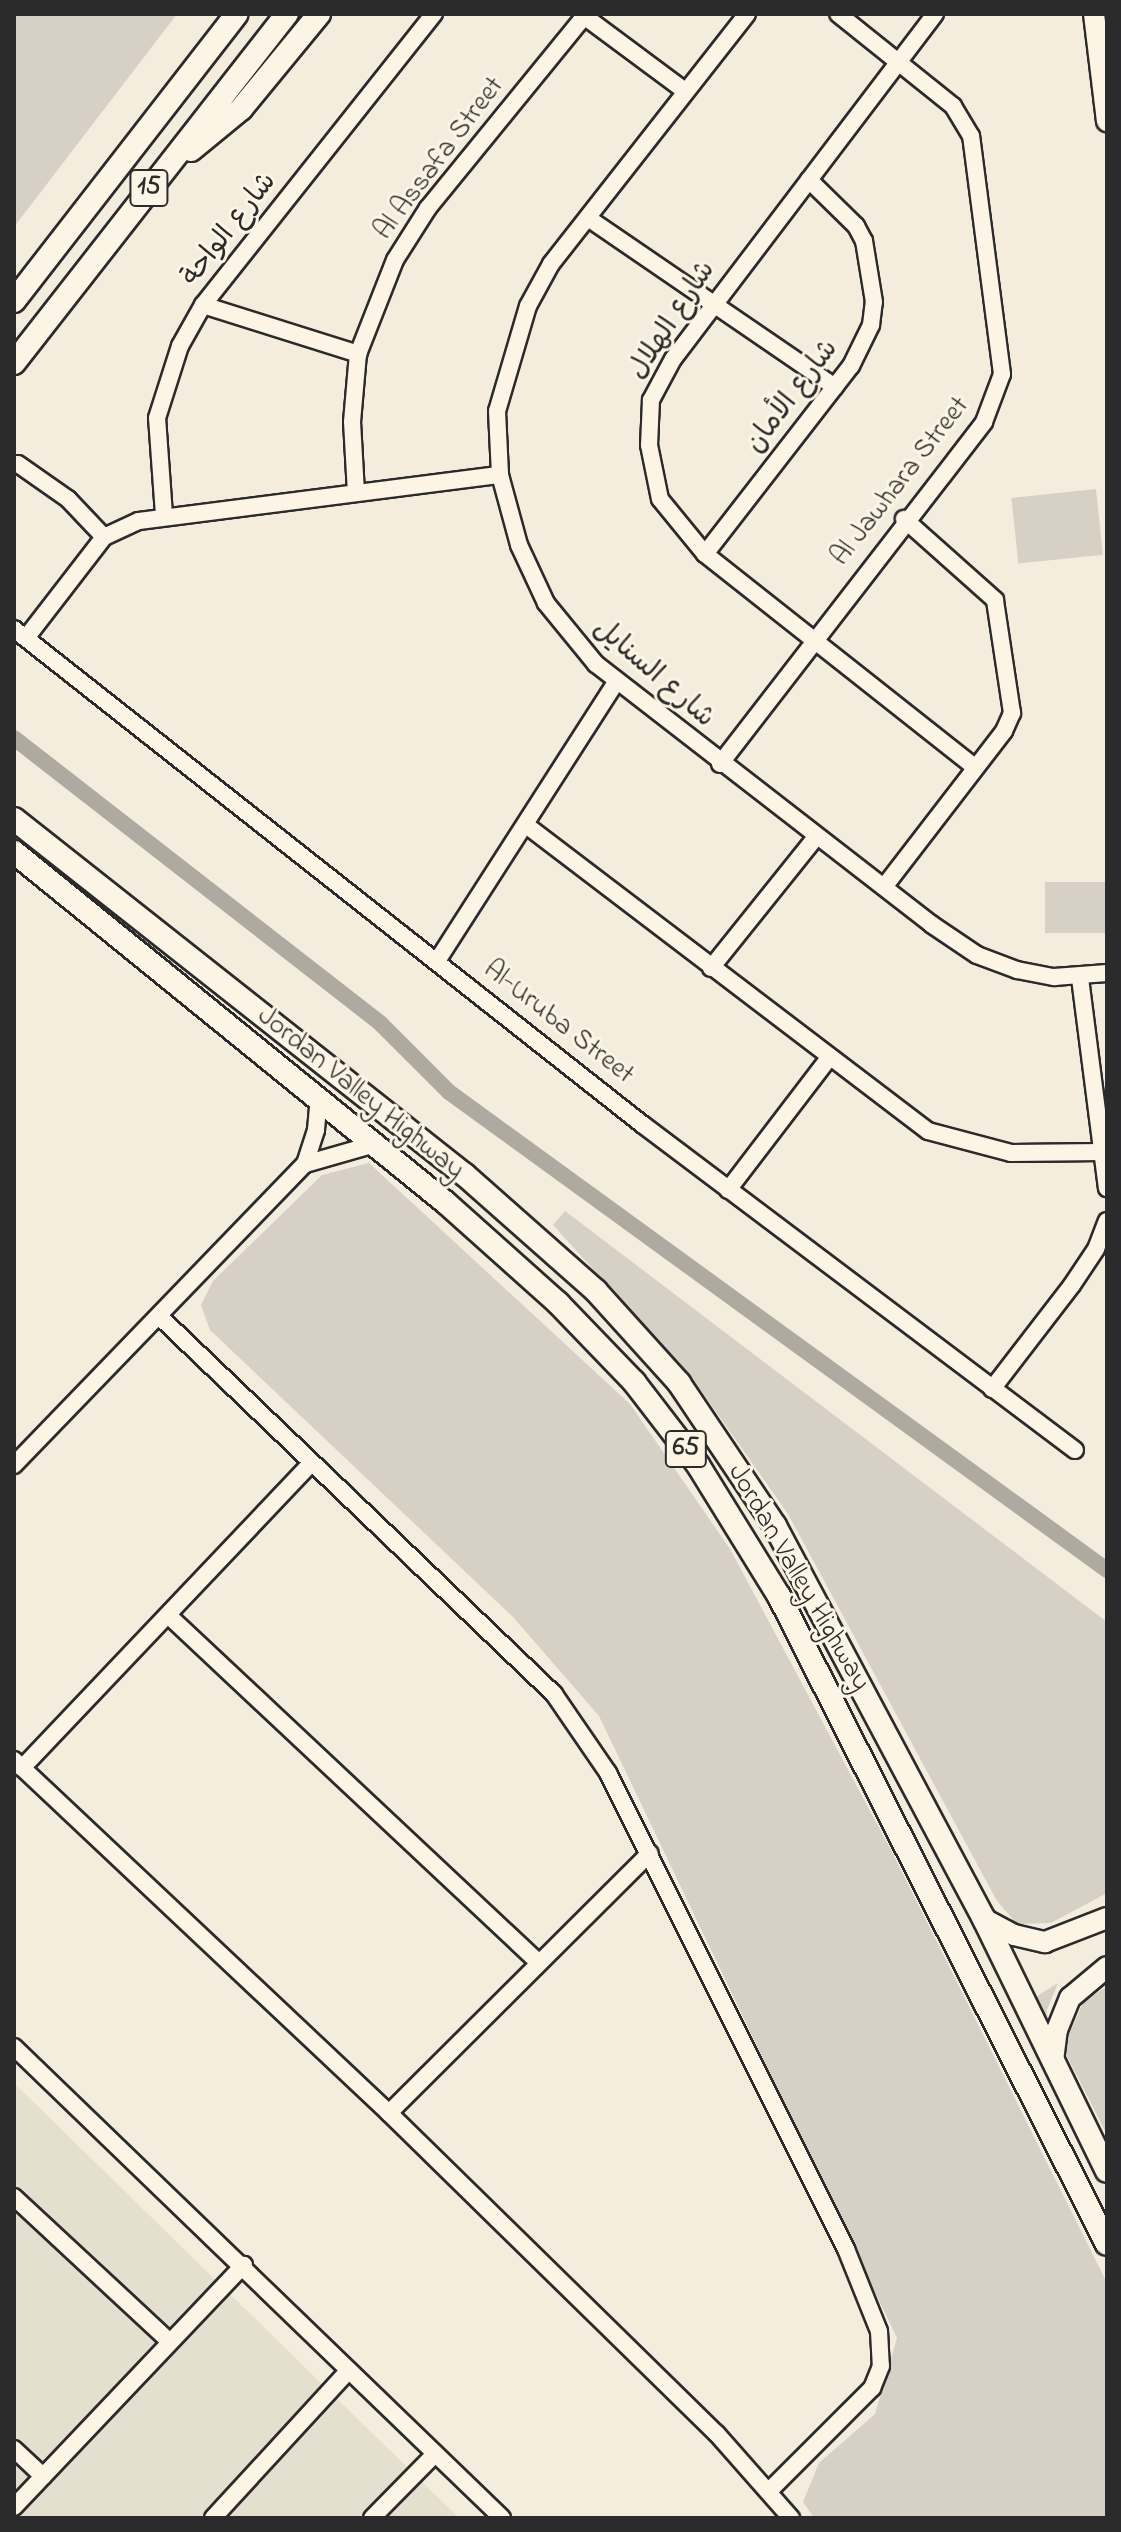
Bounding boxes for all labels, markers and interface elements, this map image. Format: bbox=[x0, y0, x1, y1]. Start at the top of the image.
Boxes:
street label: Al Assafa Street bbox=[368, 71, 512, 247]
road number: 15 bbox=[129, 166, 169, 210]
street label: شارع الواحة bbox=[175, 166, 285, 294]
street label: شارع الهلال bbox=[622, 255, 724, 387]
street label: شارع الأمان bbox=[740, 334, 846, 460]
street label: Al Jawhara Street bbox=[825, 391, 977, 573]
street label: شارع السنايل bbox=[586, 612, 720, 736]
street label: Al-Uruba Street bbox=[476, 954, 640, 1092]
street label: Jordan Valley Highway bbox=[250, 1000, 470, 1188]
road number: 65 bbox=[664, 1427, 708, 1471]
street label: Jordan Valley Highway bbox=[719, 1459, 877, 1697]

